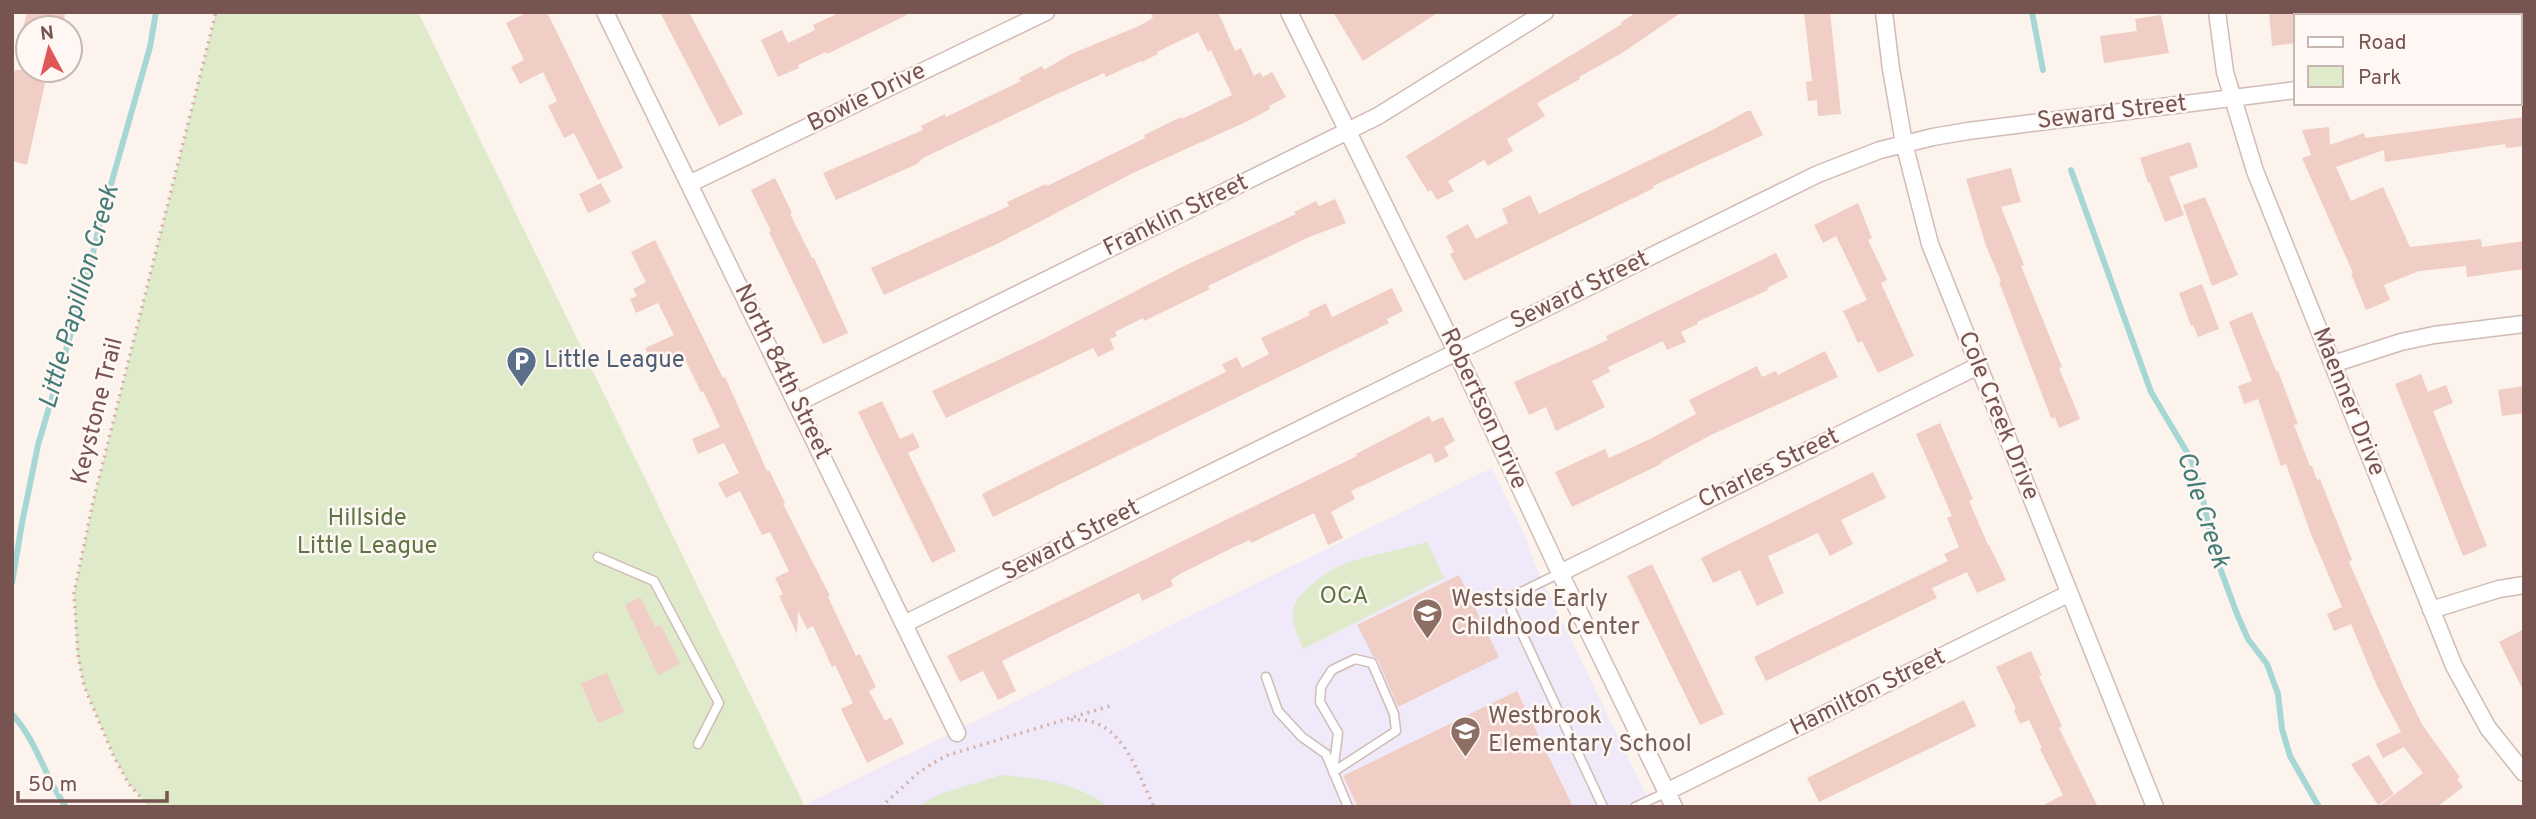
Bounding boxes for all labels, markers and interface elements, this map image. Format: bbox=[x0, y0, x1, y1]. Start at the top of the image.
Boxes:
north arrow bbox=[14, 14, 84, 84]
legend bbox=[2294, 14, 2522, 105]
text: N bbox=[39, 21, 55, 47]
text: Road bbox=[2358, 30, 2407, 57]
street label: Bowie Drive bbox=[803, 57, 931, 139]
text: Park bbox=[2358, 65, 2401, 92]
street label: Seward Street bbox=[2036, 89, 2188, 137]
street label: Franklin Street bbox=[1099, 168, 1253, 264]
water label: Little Papillion Creek bbox=[32, 180, 128, 413]
street label: Seward Street bbox=[1506, 245, 1654, 337]
street label: North 84th Street bbox=[727, 280, 837, 464]
street label: Maenner Drive bbox=[2305, 323, 2391, 481]
street label: Robertson Drive bbox=[1433, 324, 1533, 494]
street label: Cole Creek Drive bbox=[1950, 327, 2046, 505]
street label: Keystone Trail bbox=[65, 334, 131, 488]
parking icon: Little League bbox=[504, 344, 538, 388]
place label: Little League bbox=[544, 346, 685, 376]
street label: Charles Street bbox=[1694, 422, 1844, 516]
water label: Cole Creek bbox=[2168, 447, 2237, 573]
street label: Seward Street bbox=[997, 493, 1145, 589]
park label: Hillside Little League bbox=[297, 504, 437, 562]
park label: OCA bbox=[1320, 582, 1368, 612]
place label: Westside Early Childhood Center bbox=[1451, 585, 1640, 643]
school or university icon: Westside Early Childhood Center bbox=[1411, 597, 1445, 641]
street label: Hamilton Street bbox=[1785, 642, 1951, 744]
place label: Westbrook Elementary School bbox=[1488, 702, 1692, 760]
school or university icon: Westbrook Elementary School bbox=[1448, 714, 1482, 758]
scale bar bbox=[18, 760, 166, 804]
text: 50 m bbox=[28, 772, 77, 799]

